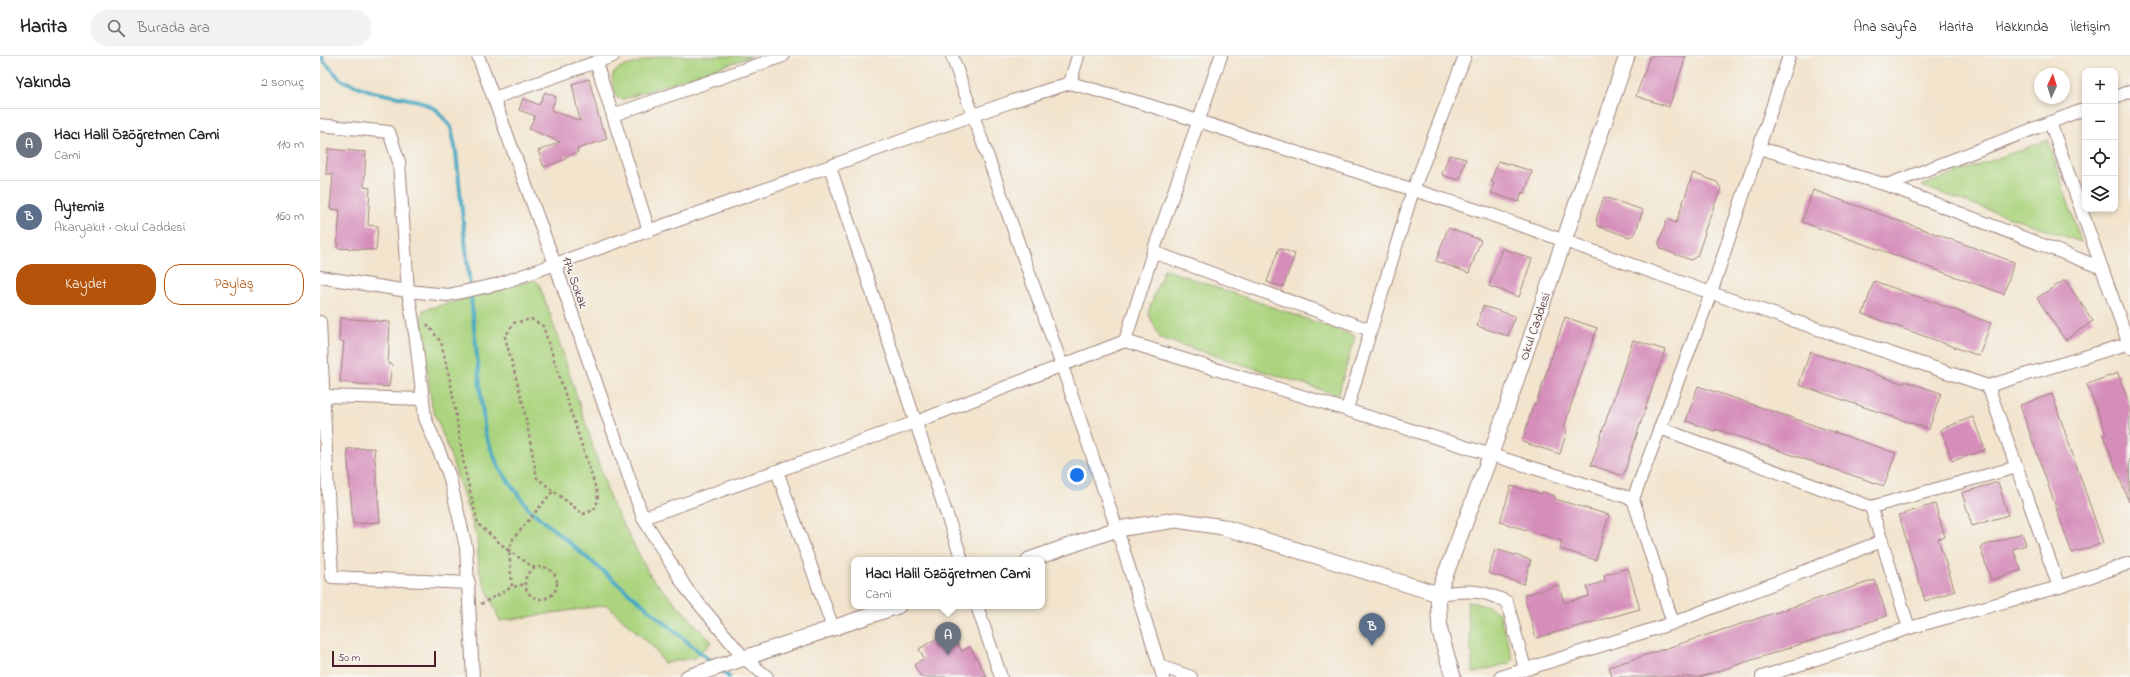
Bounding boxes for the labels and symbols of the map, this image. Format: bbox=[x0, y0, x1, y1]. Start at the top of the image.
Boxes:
north arrow bbox=[2034, 68, 2070, 104]
street label: 174. Sokak bbox=[557, 254, 592, 311]
street label: Okul Caddesi bbox=[1515, 290, 1556, 363]
your location bbox=[1067, 465, 1087, 485]
pin: B bbox=[1359, 613, 1385, 646]
pin: A bbox=[935, 622, 961, 655]
scale bar bbox=[332, 649, 436, 668]

